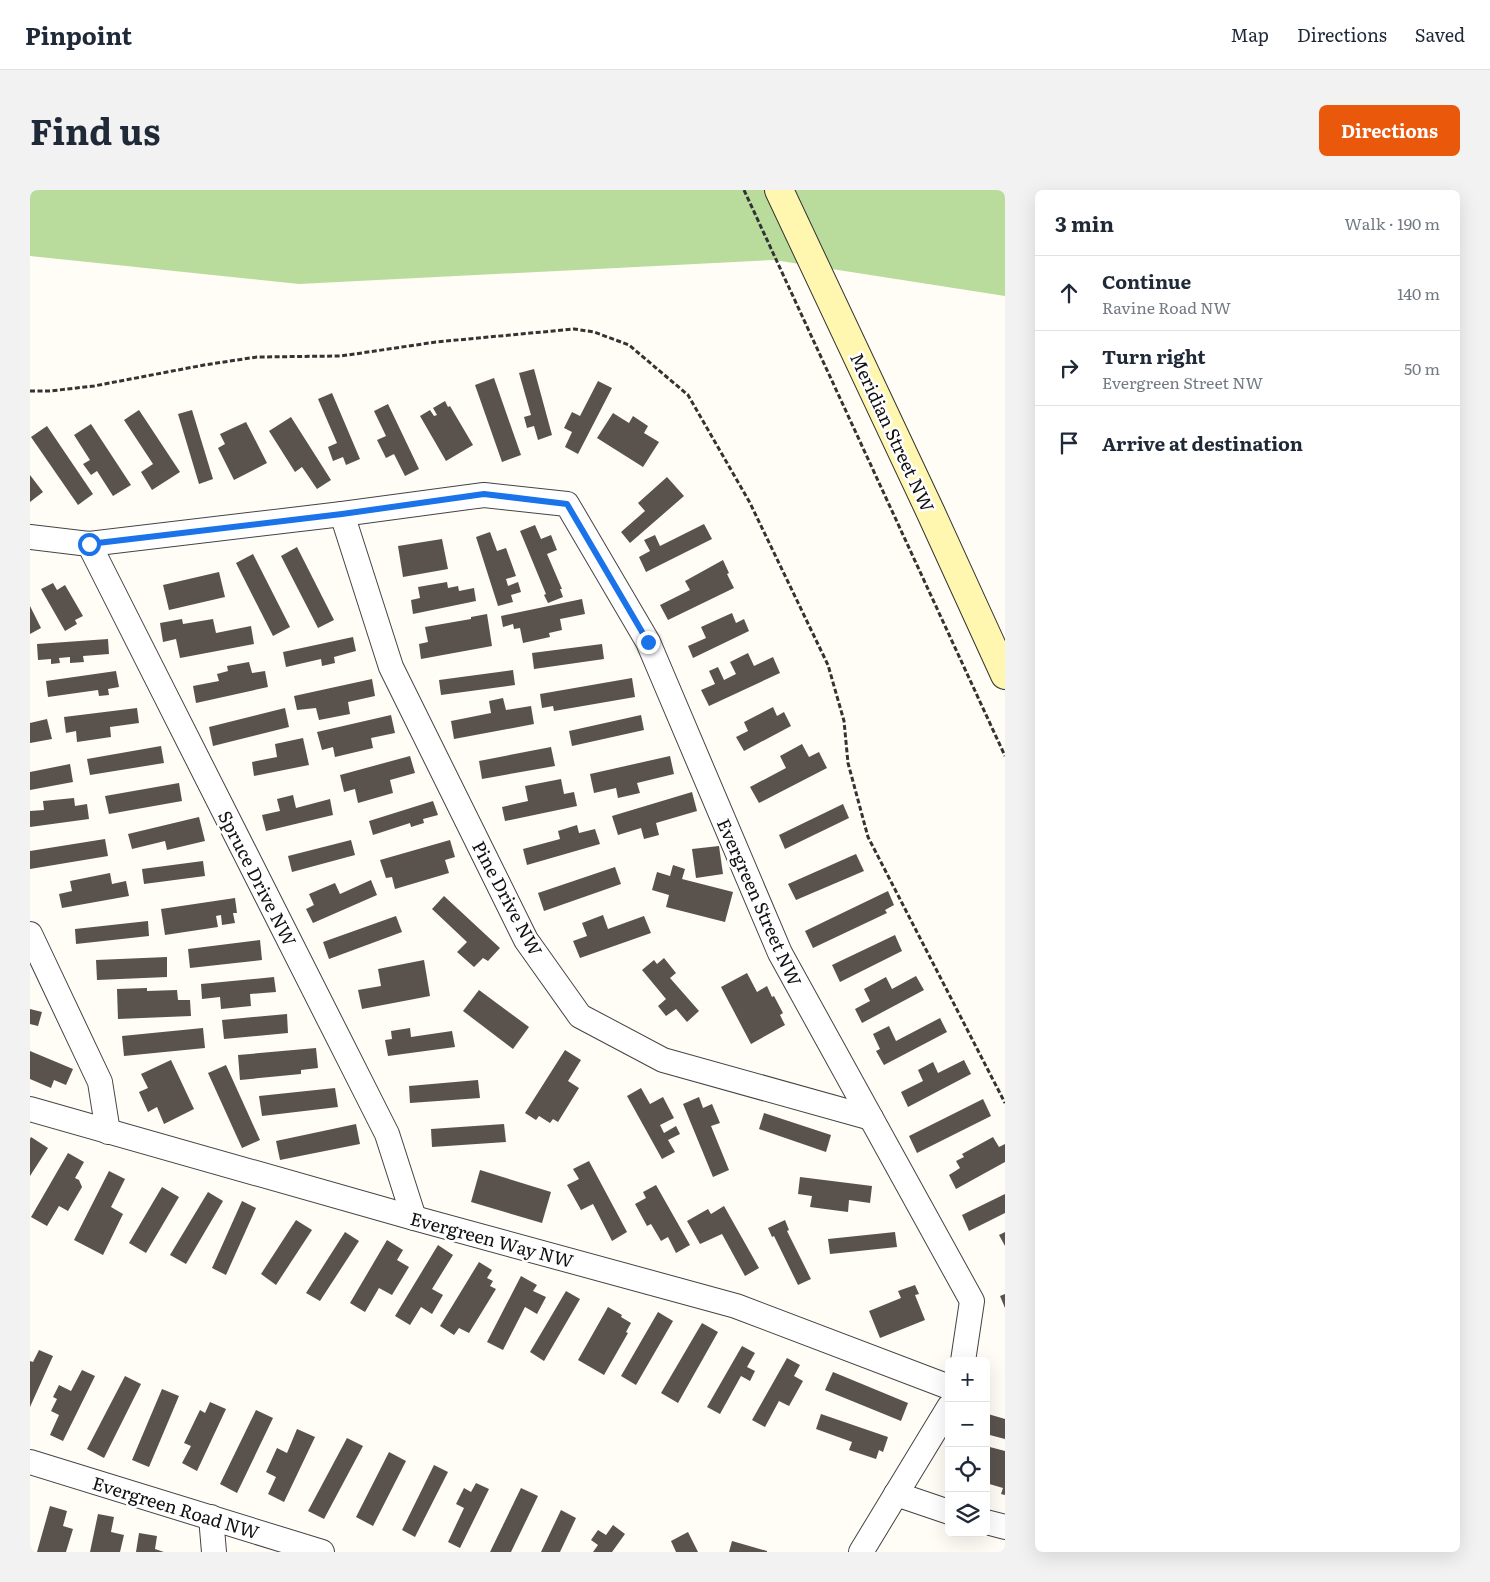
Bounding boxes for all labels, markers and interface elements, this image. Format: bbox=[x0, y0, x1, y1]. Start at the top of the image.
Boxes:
text: Pinpoint bbox=[25, 17, 132, 52]
text: Map bbox=[1231, 21, 1269, 48]
text: Directions bbox=[1297, 21, 1387, 48]
text: Saved bbox=[1415, 21, 1465, 48]
text: Find us bbox=[30, 104, 160, 156]
button: Directions bbox=[1319, 105, 1460, 156]
text: 3 min bbox=[1055, 207, 1114, 238]
text: Walk · 190 m bbox=[1344, 211, 1440, 235]
text: Continue bbox=[1102, 267, 1191, 295]
icon: ahead bbox=[1055, 279, 1083, 307]
text: 140 m bbox=[1397, 281, 1440, 305]
text: Ravine Road NW bbox=[1102, 295, 1231, 319]
text: Turn right bbox=[1102, 342, 1206, 370]
street label: Meridian Street NW bbox=[844, 348, 942, 516]
icon: right bbox=[1055, 354, 1083, 382]
text: 50 m bbox=[1404, 356, 1440, 380]
text: Evergreen Street NW bbox=[1102, 370, 1263, 394]
icon: arrive bbox=[1055, 429, 1083, 457]
text: Arrive at destination bbox=[1102, 429, 1303, 457]
route start bbox=[78, 533, 101, 556]
route end bbox=[637, 631, 660, 654]
street label: Spruce Drive NW bbox=[212, 805, 304, 951]
street label: Evergreen Street NW bbox=[711, 814, 809, 991]
street label: Pine Drive NW bbox=[466, 836, 550, 961]
street label: Evergreen Way NW bbox=[407, 1204, 577, 1274]
map controls bbox=[945, 1357, 990, 1537]
button: + bbox=[945, 1357, 990, 1402]
button: − bbox=[945, 1402, 990, 1447]
button: locate bbox=[945, 1447, 990, 1492]
street label: Evergreen Road NW bbox=[89, 1469, 263, 1545]
button: layers bbox=[945, 1492, 990, 1537]

